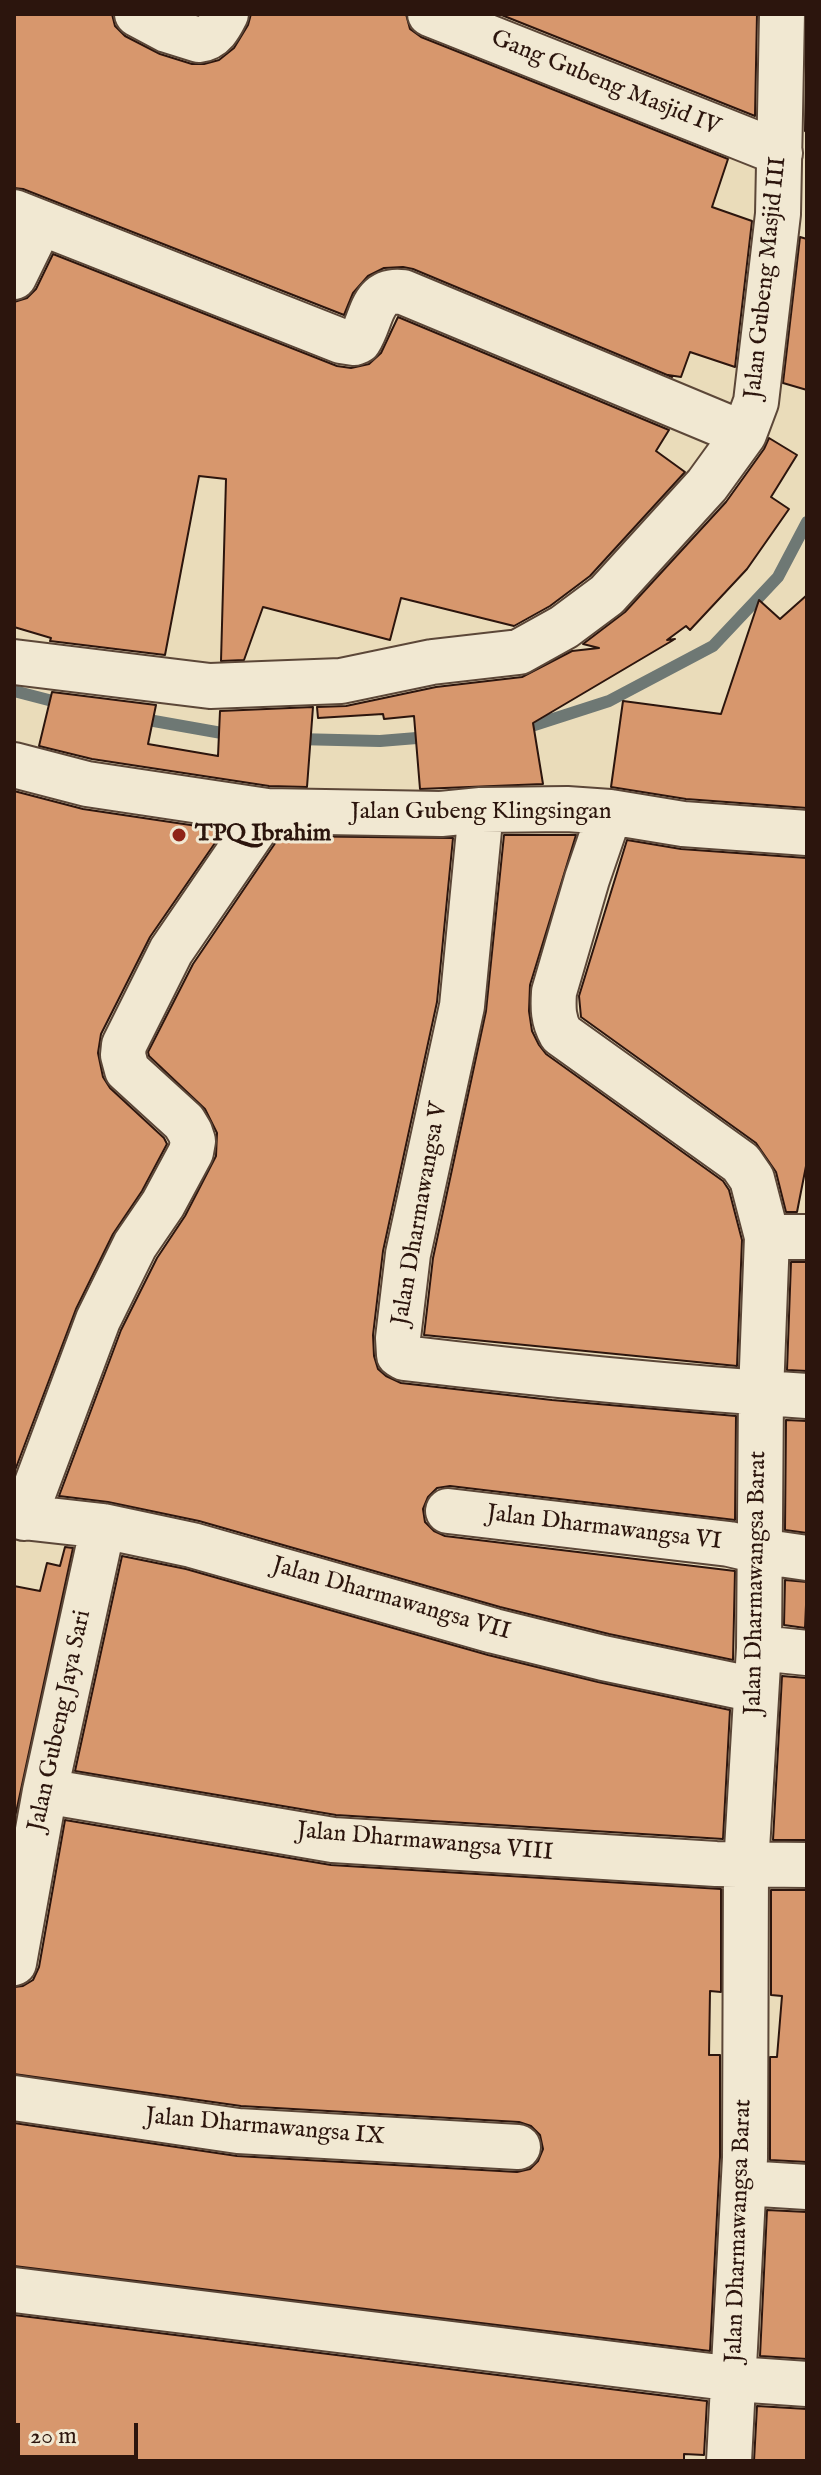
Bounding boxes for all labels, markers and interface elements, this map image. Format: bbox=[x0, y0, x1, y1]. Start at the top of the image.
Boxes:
street label: Gang Gubeng Masjid IV bbox=[486, 25, 724, 143]
street label: Jalan Gubeng Masjid III bbox=[740, 156, 794, 400]
street label: Jalan Gubeng Klingsingan bbox=[351, 799, 611, 827]
place label: TPQ Ibrahim bbox=[195, 821, 331, 849]
marker: TPQ Ibrahim bbox=[170, 826, 188, 844]
street label: Jalan Dharmawangsa V bbox=[387, 1100, 455, 1328]
street label: Jalan Dharmawangsa Barat bbox=[740, 1451, 774, 1715]
street label: Jalan Dharmawangsa VI bbox=[485, 1500, 723, 1558]
street label: Jalan Dharmawangsa VII bbox=[268, 1552, 514, 1648]
street label: Jalan Gubeng Jaya Sari bbox=[23, 1608, 99, 1834]
street label: Jalan Dharmawangsa VIII bbox=[296, 1817, 554, 1869]
street label: Jalan Dharmawangsa Barat bbox=[721, 2099, 759, 2363]
street label: Jalan Dharmawangsa IX bbox=[144, 2103, 386, 2153]
scale bar bbox=[20, 2407, 142, 2457]
text: 20 m bbox=[30, 2421, 77, 2452]

